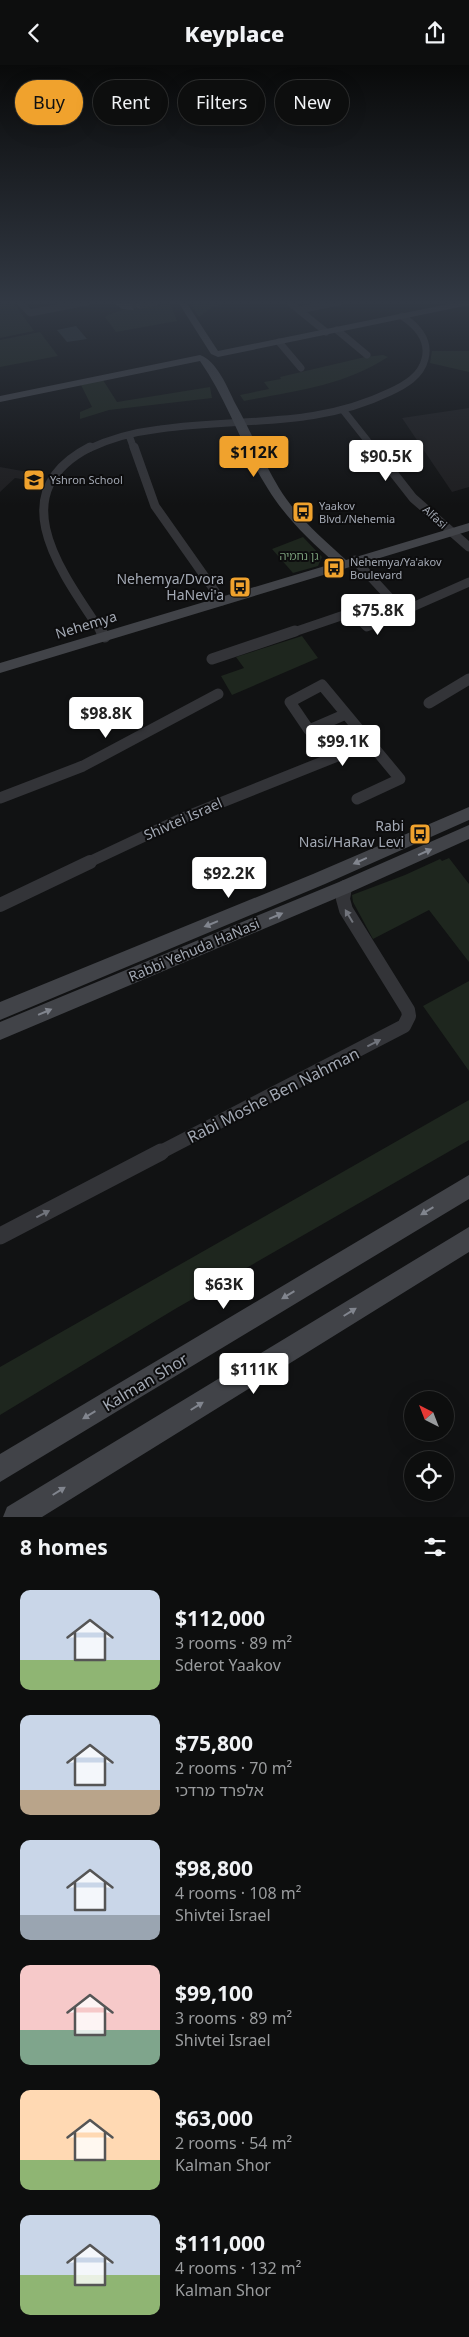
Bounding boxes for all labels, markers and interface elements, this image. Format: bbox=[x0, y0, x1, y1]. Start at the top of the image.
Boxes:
text: Keyplace bbox=[185, 18, 284, 48]
icon: back bbox=[20, 19, 48, 47]
icon: share bbox=[421, 19, 449, 47]
chip: Buy bbox=[15, 80, 83, 125]
chip: Rent bbox=[93, 80, 168, 125]
chip: Filters bbox=[178, 80, 265, 125]
chip: New bbox=[275, 80, 349, 125]
pin: $112K bbox=[219, 435, 289, 478]
pin: $90.5K bbox=[345, 439, 427, 482]
text: $112K bbox=[230, 441, 278, 463]
text: $90.5K bbox=[360, 445, 412, 467]
school or university icon: Yshron School bbox=[22, 468, 46, 492]
place label: Yshron School bbox=[50, 472, 123, 487]
place label: Yaakov Blvd./Nehemia bbox=[319, 498, 395, 526]
bus stop icon: Yaakov Blvd./Nehemia bbox=[291, 500, 315, 524]
street label: Alfasi bbox=[420, 502, 451, 532]
park label: גן נחמיה bbox=[279, 548, 319, 563]
place label: Nehemya/Ya'akov Boulevard bbox=[350, 554, 442, 582]
bus stop icon: Nehemya/Ya'akov Boulevard bbox=[322, 556, 346, 580]
place label: Nehemya/Dvora HaNevi'a bbox=[116, 569, 224, 604]
bus stop icon: Nehemya/Dvora HaNevi'a bbox=[228, 575, 252, 599]
pin: $75.8K bbox=[337, 593, 419, 636]
text: $75.8K bbox=[352, 599, 404, 621]
street label: Nehemya bbox=[53, 606, 119, 643]
pin: $98.8K bbox=[65, 697, 147, 739]
text: $98.8K bbox=[80, 702, 132, 724]
pin: $99.1K bbox=[302, 725, 384, 767]
text: $99.1K bbox=[317, 730, 369, 752]
street label: Shivtei Israel bbox=[141, 793, 225, 844]
place label: Rabi Nasi/HaRav Levi bbox=[299, 816, 404, 851]
bus stop icon: Rabi Nasi/HaRav Levi bbox=[408, 822, 432, 846]
one-way arrow bbox=[418, 847, 432, 855]
pin: $92.2K bbox=[188, 857, 270, 899]
one-way arrow bbox=[353, 857, 367, 865]
text: $92.2K bbox=[203, 862, 255, 884]
one-way arrow bbox=[345, 909, 354, 922]
one-way arrow bbox=[269, 912, 283, 920]
street label: Rabbi Yehuda HaNasi bbox=[125, 913, 262, 986]
one-way arrow bbox=[203, 920, 218, 928]
one-way arrow bbox=[38, 1008, 52, 1016]
one-way arrow bbox=[367, 1039, 381, 1047]
street label: Rabi Moshe Ben Nahman bbox=[183, 1042, 363, 1148]
one-way arrow bbox=[421, 1207, 434, 1216]
one-way arrow bbox=[36, 1210, 51, 1218]
pin: $63K bbox=[194, 1267, 254, 1310]
text: $63K bbox=[205, 1273, 243, 1295]
one-way arrow bbox=[282, 1291, 295, 1300]
one-way arrow bbox=[344, 1307, 357, 1317]
street label: Kalman Shor bbox=[98, 1348, 192, 1416]
pin: $111K bbox=[219, 1353, 289, 1395]
text: $111K bbox=[230, 1358, 278, 1380]
north arrow bbox=[404, 1391, 454, 1441]
map controls bbox=[404, 1391, 454, 1501]
one-way arrow bbox=[191, 1402, 204, 1411]
one-way arrow bbox=[82, 1411, 95, 1420]
button: locate bbox=[404, 1451, 454, 1501]
one-way arrow bbox=[52, 1487, 65, 1496]
text: 8 homes bbox=[20, 1533, 108, 1561]
icon: filters bbox=[421, 1533, 449, 1561]
text: $112,000 bbox=[175, 1604, 265, 1632]
icon: home bbox=[60, 1610, 120, 1670]
text: 3 rooms · 89 m² bbox=[175, 1632, 292, 1654]
text: Sderot Yaakov bbox=[175, 1654, 281, 1676]
text: $75,800 bbox=[175, 1729, 253, 1757]
icon: home bbox=[60, 1735, 120, 1795]
text: 2 rooms · 70 m² bbox=[175, 1757, 292, 1779]
text: אלפרד מרדכי bbox=[175, 1779, 264, 1801]
text: $98,800 bbox=[175, 1854, 253, 1882]
icon: home bbox=[60, 1860, 120, 1920]
text: 4 rooms · 108 m² bbox=[175, 1882, 301, 1904]
text: Shivtei Israel bbox=[175, 1904, 271, 1926]
text: $99,100 bbox=[175, 1979, 253, 2007]
icon: home bbox=[60, 1985, 120, 2045]
text: 3 rooms · 89 m² bbox=[175, 2007, 292, 2029]
text: Shivtei Israel bbox=[175, 2029, 271, 2051]
text: $63,000 bbox=[175, 2104, 253, 2132]
icon: home bbox=[60, 2110, 120, 2170]
text: 2 rooms · 54 m² bbox=[175, 2132, 292, 2154]
text: Kalman Shor bbox=[175, 2154, 271, 2176]
text: $111,000 bbox=[175, 2229, 265, 2257]
icon: home bbox=[60, 2235, 120, 2295]
text: 4 rooms · 132 m² bbox=[175, 2257, 301, 2279]
text: Kalman Shor bbox=[175, 2279, 271, 2301]

